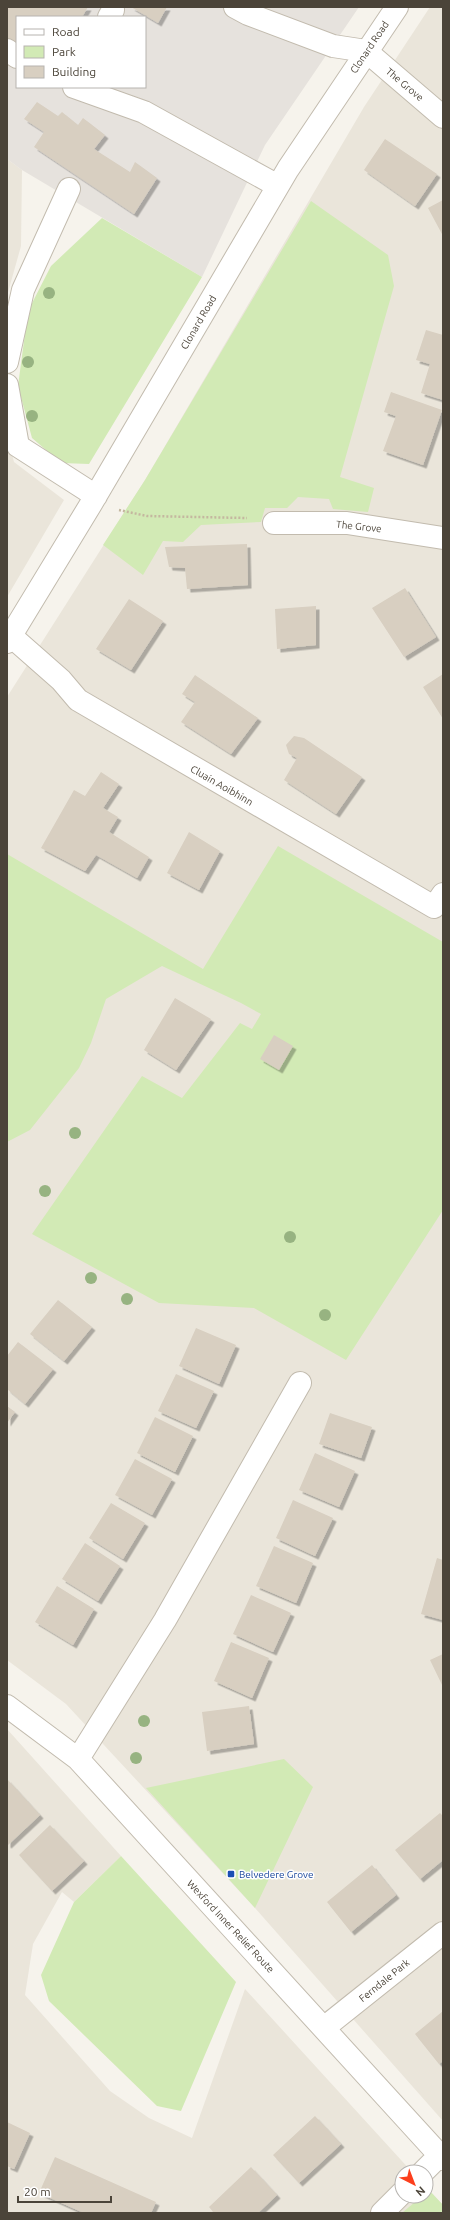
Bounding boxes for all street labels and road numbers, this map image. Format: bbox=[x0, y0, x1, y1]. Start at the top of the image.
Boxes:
street label: Clonard Road bbox=[348, 19, 391, 75]
street label: The Grove bbox=[384, 65, 426, 103]
street label: Clonard Road bbox=[179, 293, 218, 351]
street label: The Grove bbox=[336, 519, 382, 534]
street label: Cluain Aoibhinn bbox=[189, 763, 255, 808]
street label: Wexford Inner Relief Route bbox=[185, 1878, 276, 1975]
street label: Ferndale Park bbox=[357, 1957, 412, 2004]

